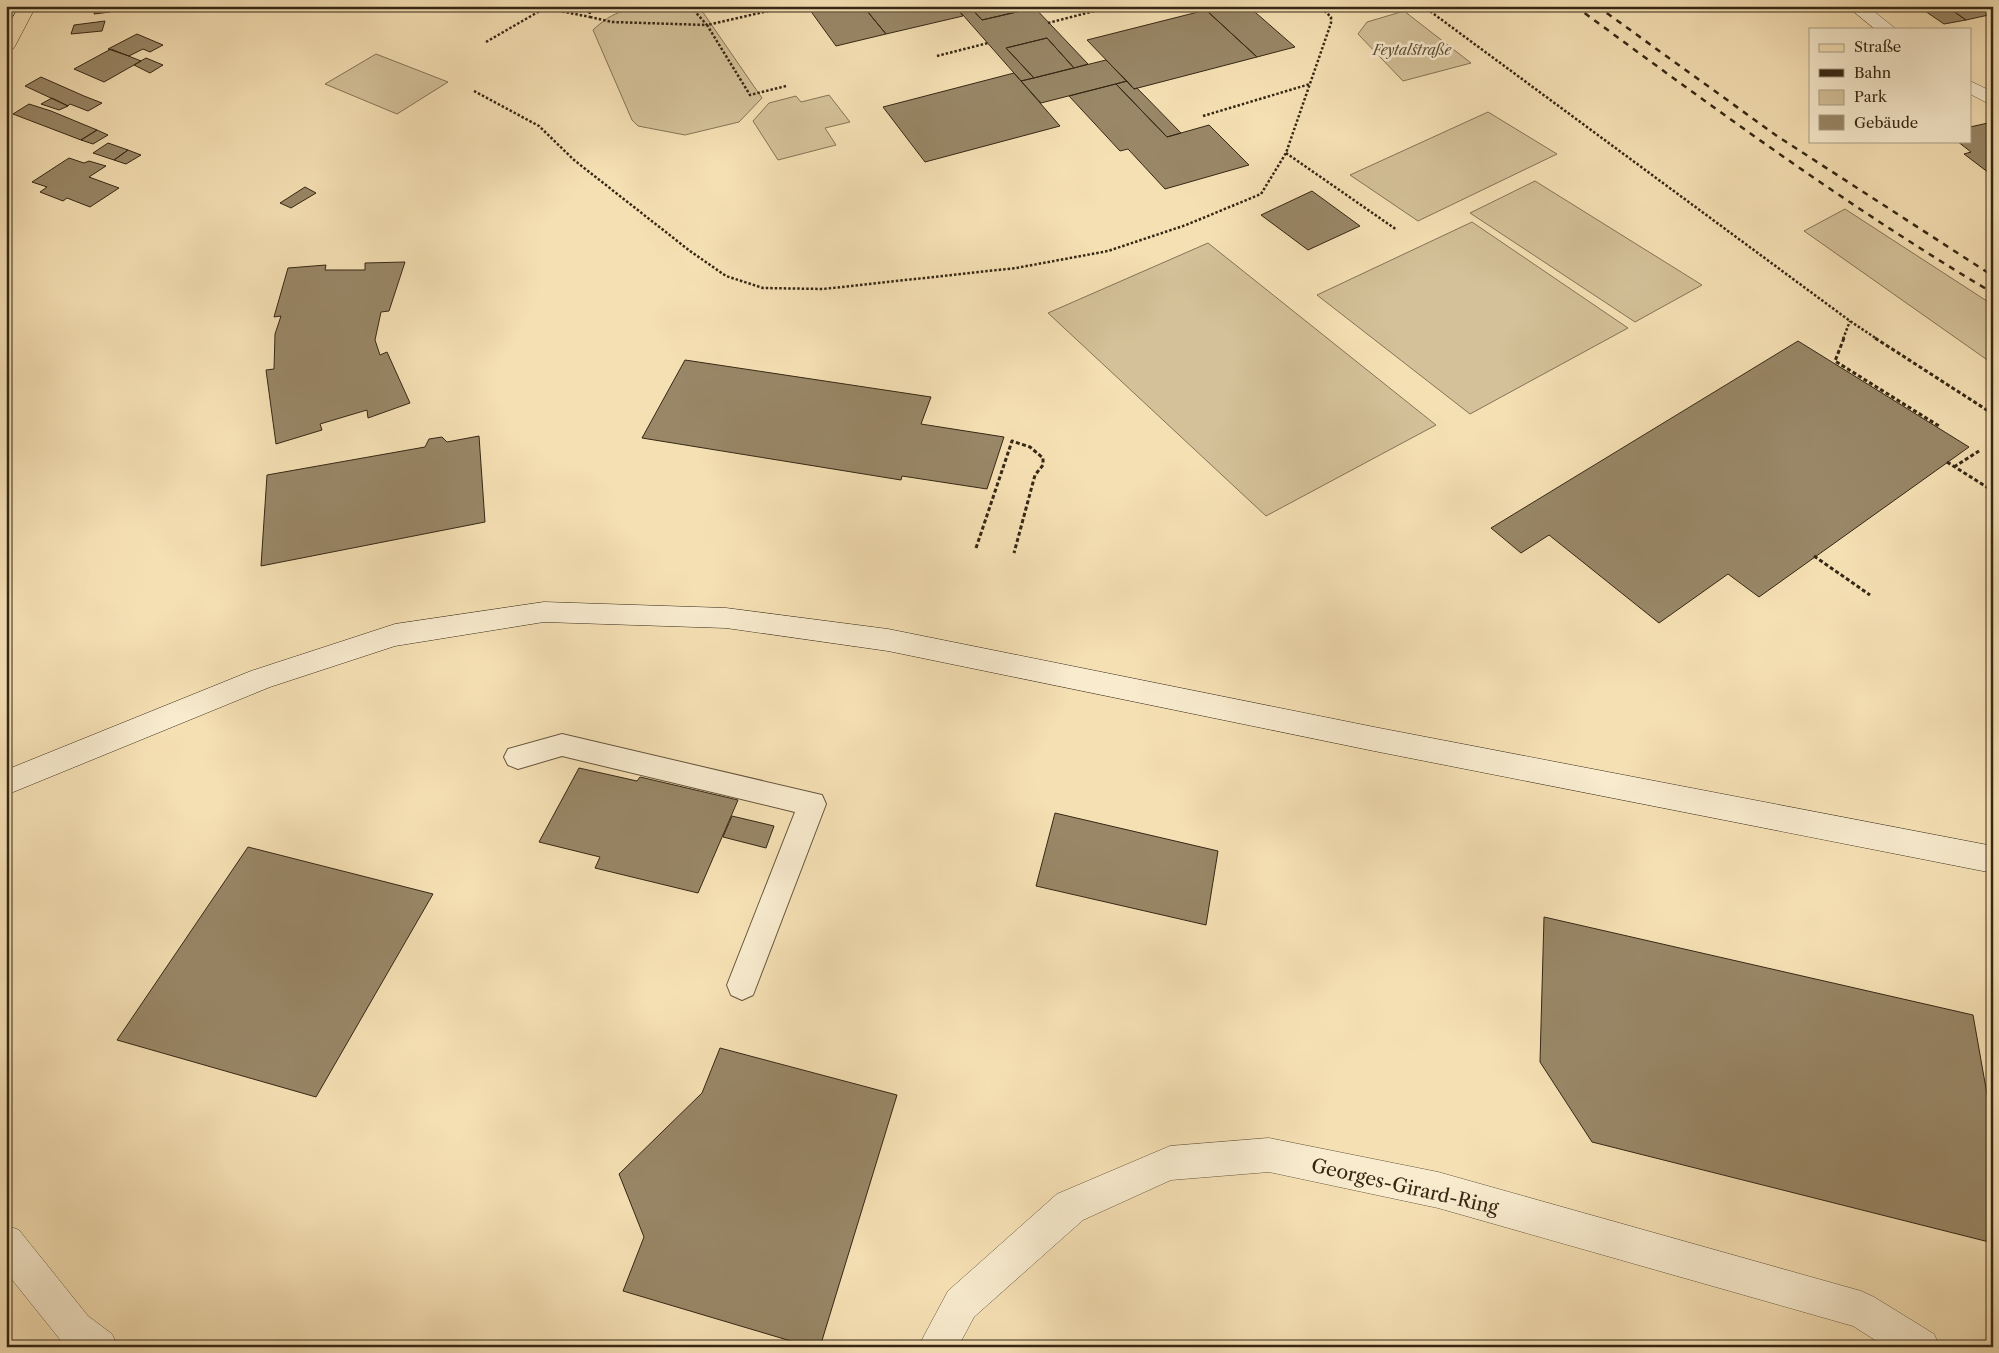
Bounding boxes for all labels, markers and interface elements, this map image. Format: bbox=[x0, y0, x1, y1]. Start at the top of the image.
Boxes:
legend bbox=[1809, 28, 1972, 142]
text: Straße bbox=[1854, 37, 1901, 56]
park label: Feytalstraße bbox=[1372, 41, 1453, 59]
text: Bahn bbox=[1854, 63, 1892, 82]
text: Park bbox=[1854, 87, 1888, 106]
text: Gebäude bbox=[1854, 113, 1918, 132]
street label: Georges-Girard-Ring bbox=[1309, 1154, 1502, 1219]

